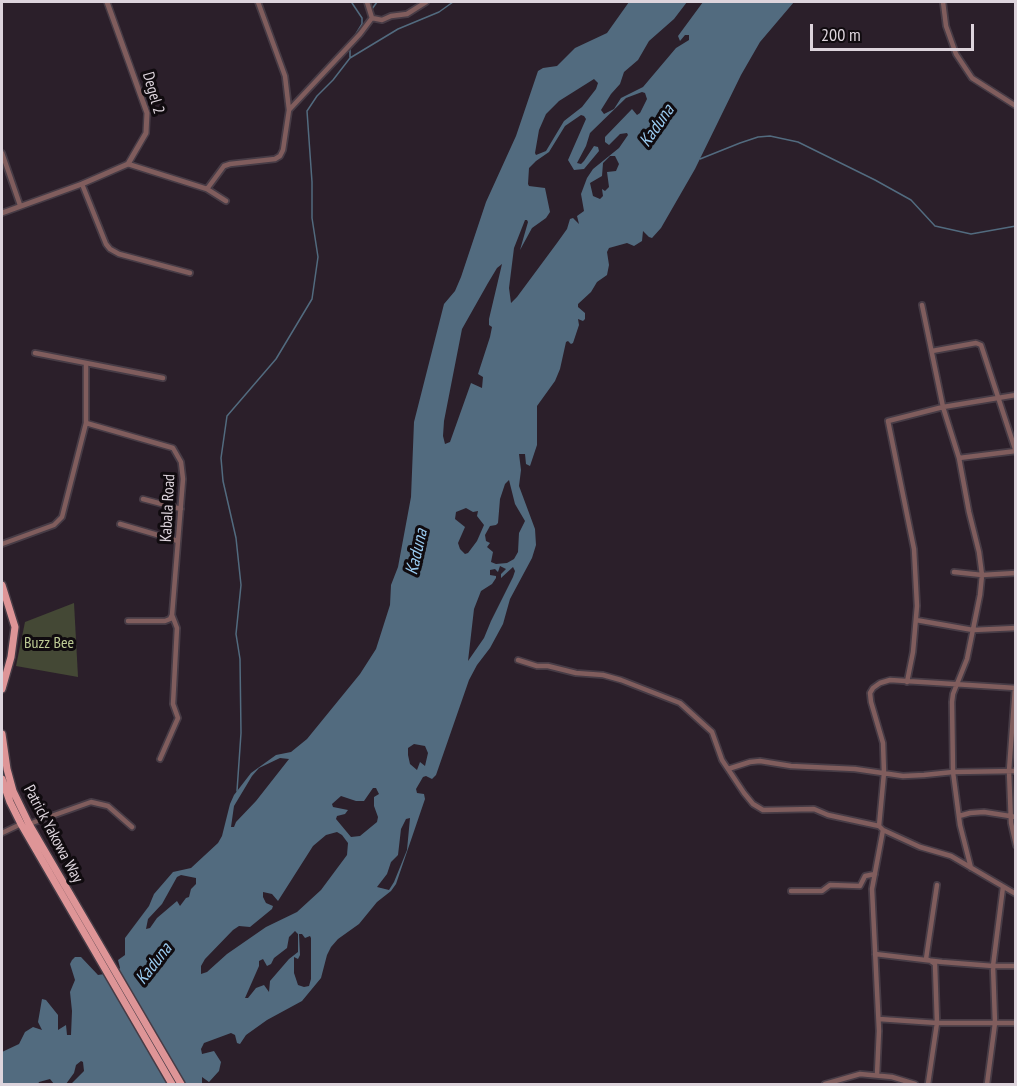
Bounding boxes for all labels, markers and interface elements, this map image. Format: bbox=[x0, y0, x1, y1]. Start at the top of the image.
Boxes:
scale bar bbox=[813, 12, 976, 50]
text: 200 m bbox=[821, 23, 861, 46]
street label: Degel 2 bbox=[138, 70, 168, 116]
water label: Kaduna bbox=[635, 101, 679, 151]
street label: Kabala Road bbox=[157, 473, 179, 543]
water label: Kaduna bbox=[401, 527, 433, 577]
park label: Buzz Bee bbox=[24, 633, 74, 653]
street label: Patrick Yakowa Way bbox=[19, 782, 87, 886]
water label: Kaduna bbox=[131, 939, 177, 989]

